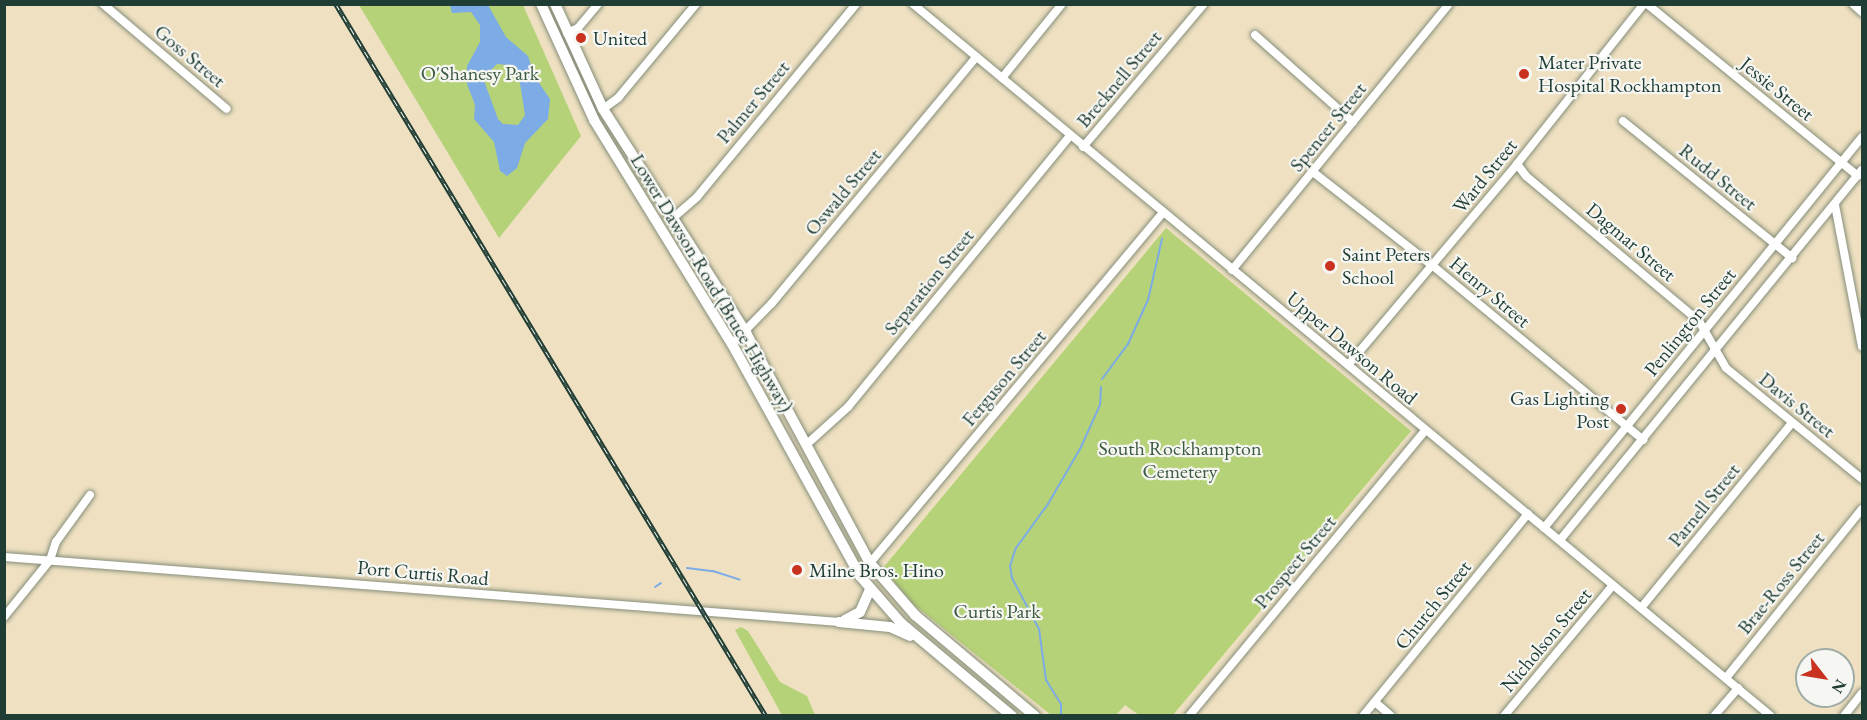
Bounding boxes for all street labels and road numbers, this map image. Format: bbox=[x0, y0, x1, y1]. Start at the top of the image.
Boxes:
street label: Goss Street bbox=[150, 19, 230, 93]
street label: Brecknell Street bbox=[1071, 26, 1167, 132]
street label: Jessie Street bbox=[1735, 52, 1819, 126]
street label: Palmer Street bbox=[711, 56, 795, 148]
street label: Spencer Street bbox=[1285, 77, 1371, 177]
street label: Ward Street bbox=[1448, 134, 1522, 218]
street label: Rudd Street bbox=[1674, 138, 1762, 216]
street label: Oswald Street bbox=[800, 144, 886, 240]
street label: Lower Dawson Road (Bruce Highway) bbox=[625, 150, 799, 416]
street label: Dagmar Street bbox=[1581, 197, 1681, 287]
street label: Separation Street bbox=[879, 224, 979, 340]
street label: Henry Street bbox=[1445, 251, 1535, 333]
street label: Penlington Street bbox=[1639, 263, 1741, 381]
street label: Upper Dawson Road bbox=[1282, 286, 1422, 410]
street label: Ferguson Street bbox=[957, 325, 1051, 431]
street label: Davis Street bbox=[1754, 367, 1840, 443]
street label: Parnell Street bbox=[1663, 458, 1745, 552]
street label: Prospect Street bbox=[1249, 510, 1341, 614]
street label: Brae-Ross Street bbox=[1732, 527, 1830, 639]
street label: Port Curtis Road bbox=[356, 555, 490, 591]
street label: Church Street bbox=[1390, 555, 1476, 655]
street label: Nicholson Street bbox=[1496, 583, 1596, 697]

